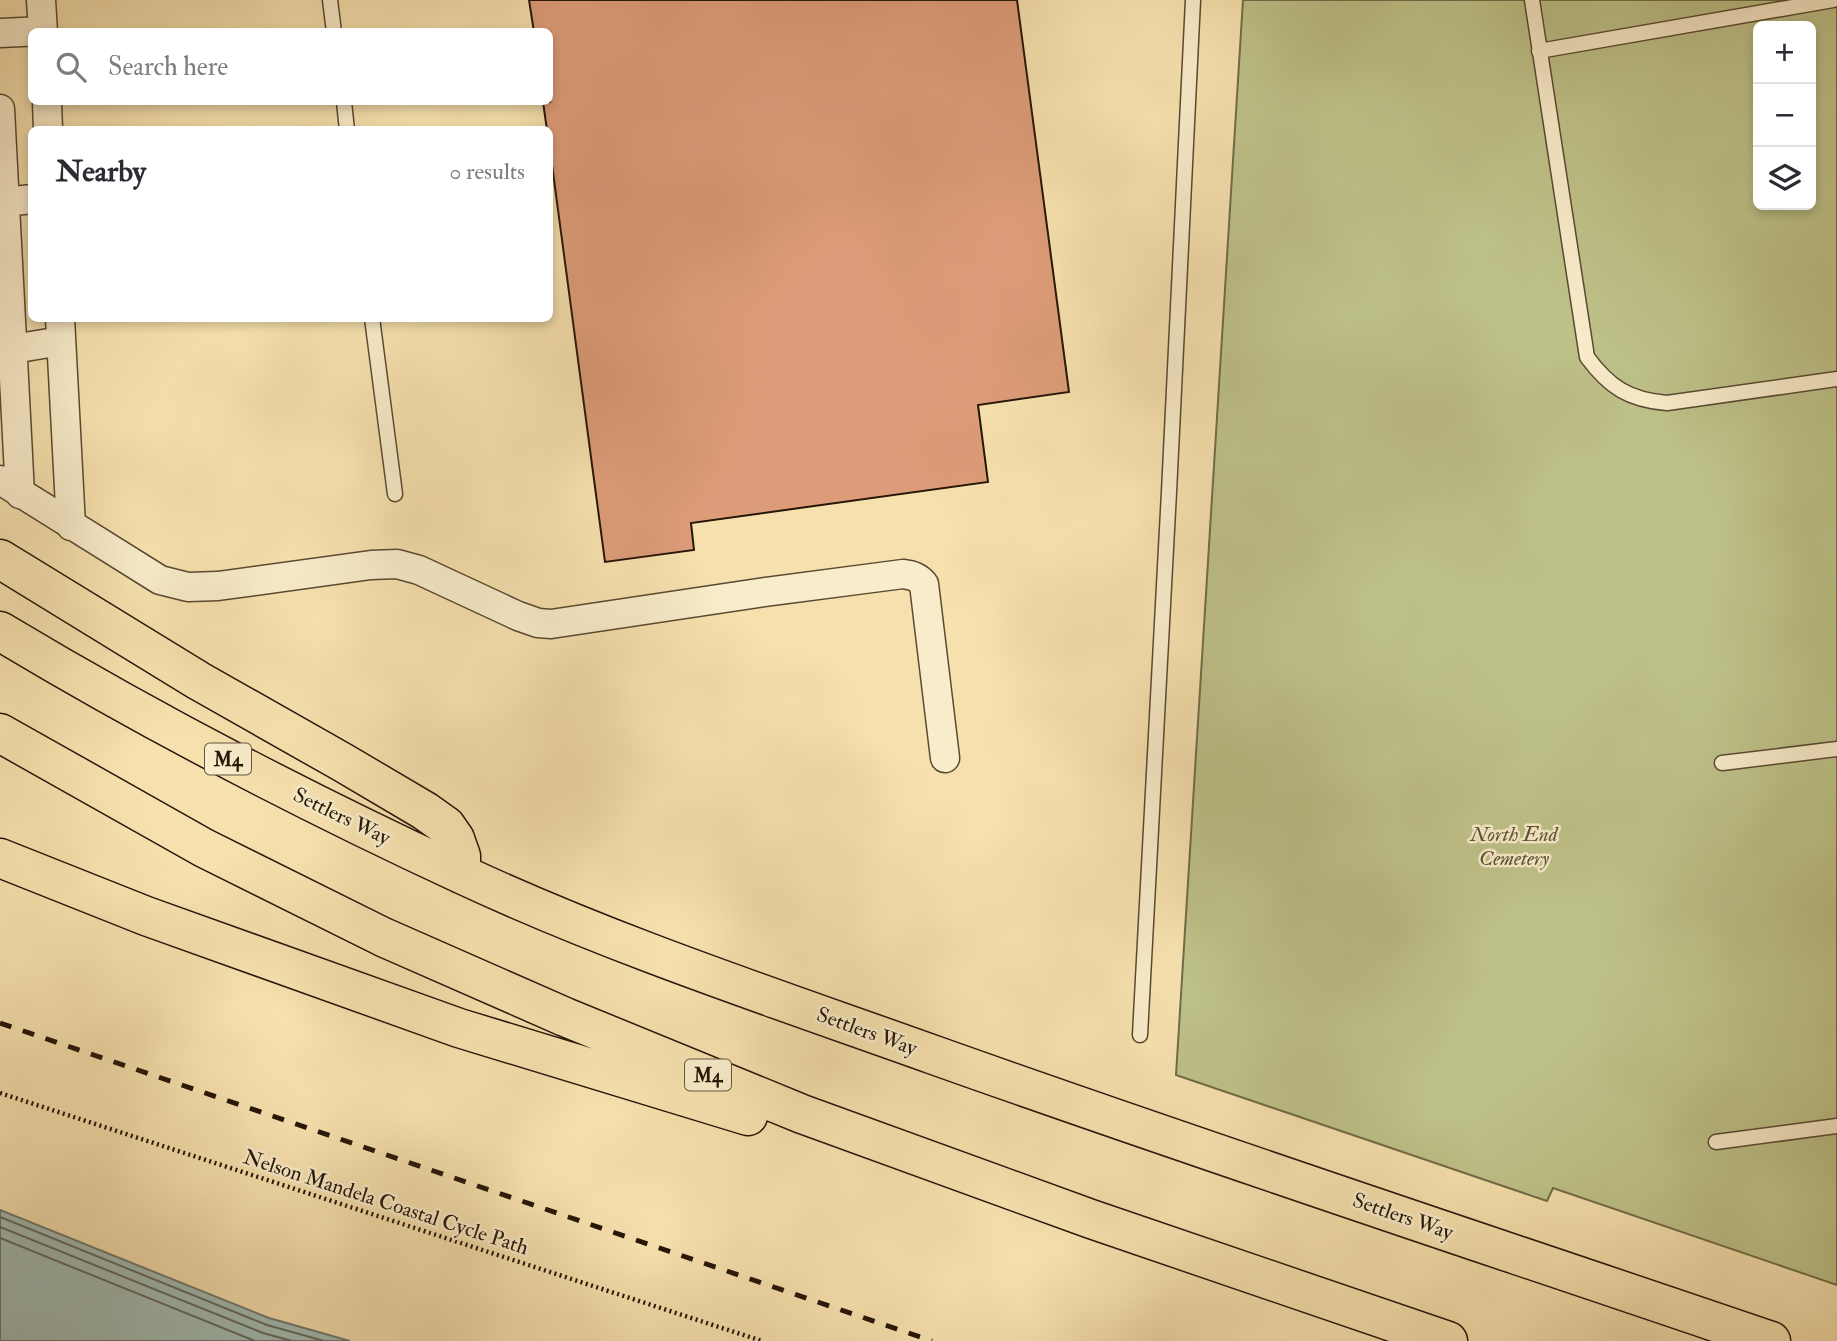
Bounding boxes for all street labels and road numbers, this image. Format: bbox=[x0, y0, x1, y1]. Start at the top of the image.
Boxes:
road number: M4 bbox=[205, 744, 251, 774]
street label: Settlers Way bbox=[289, 781, 395, 852]
street label: Settlers Way bbox=[813, 1001, 921, 1062]
road number: M4 bbox=[685, 1060, 731, 1091]
street label: Nelson Mandela Coastal Cycle Path bbox=[240, 1144, 532, 1261]
street label: Settlers Way bbox=[1349, 1187, 1457, 1247]

